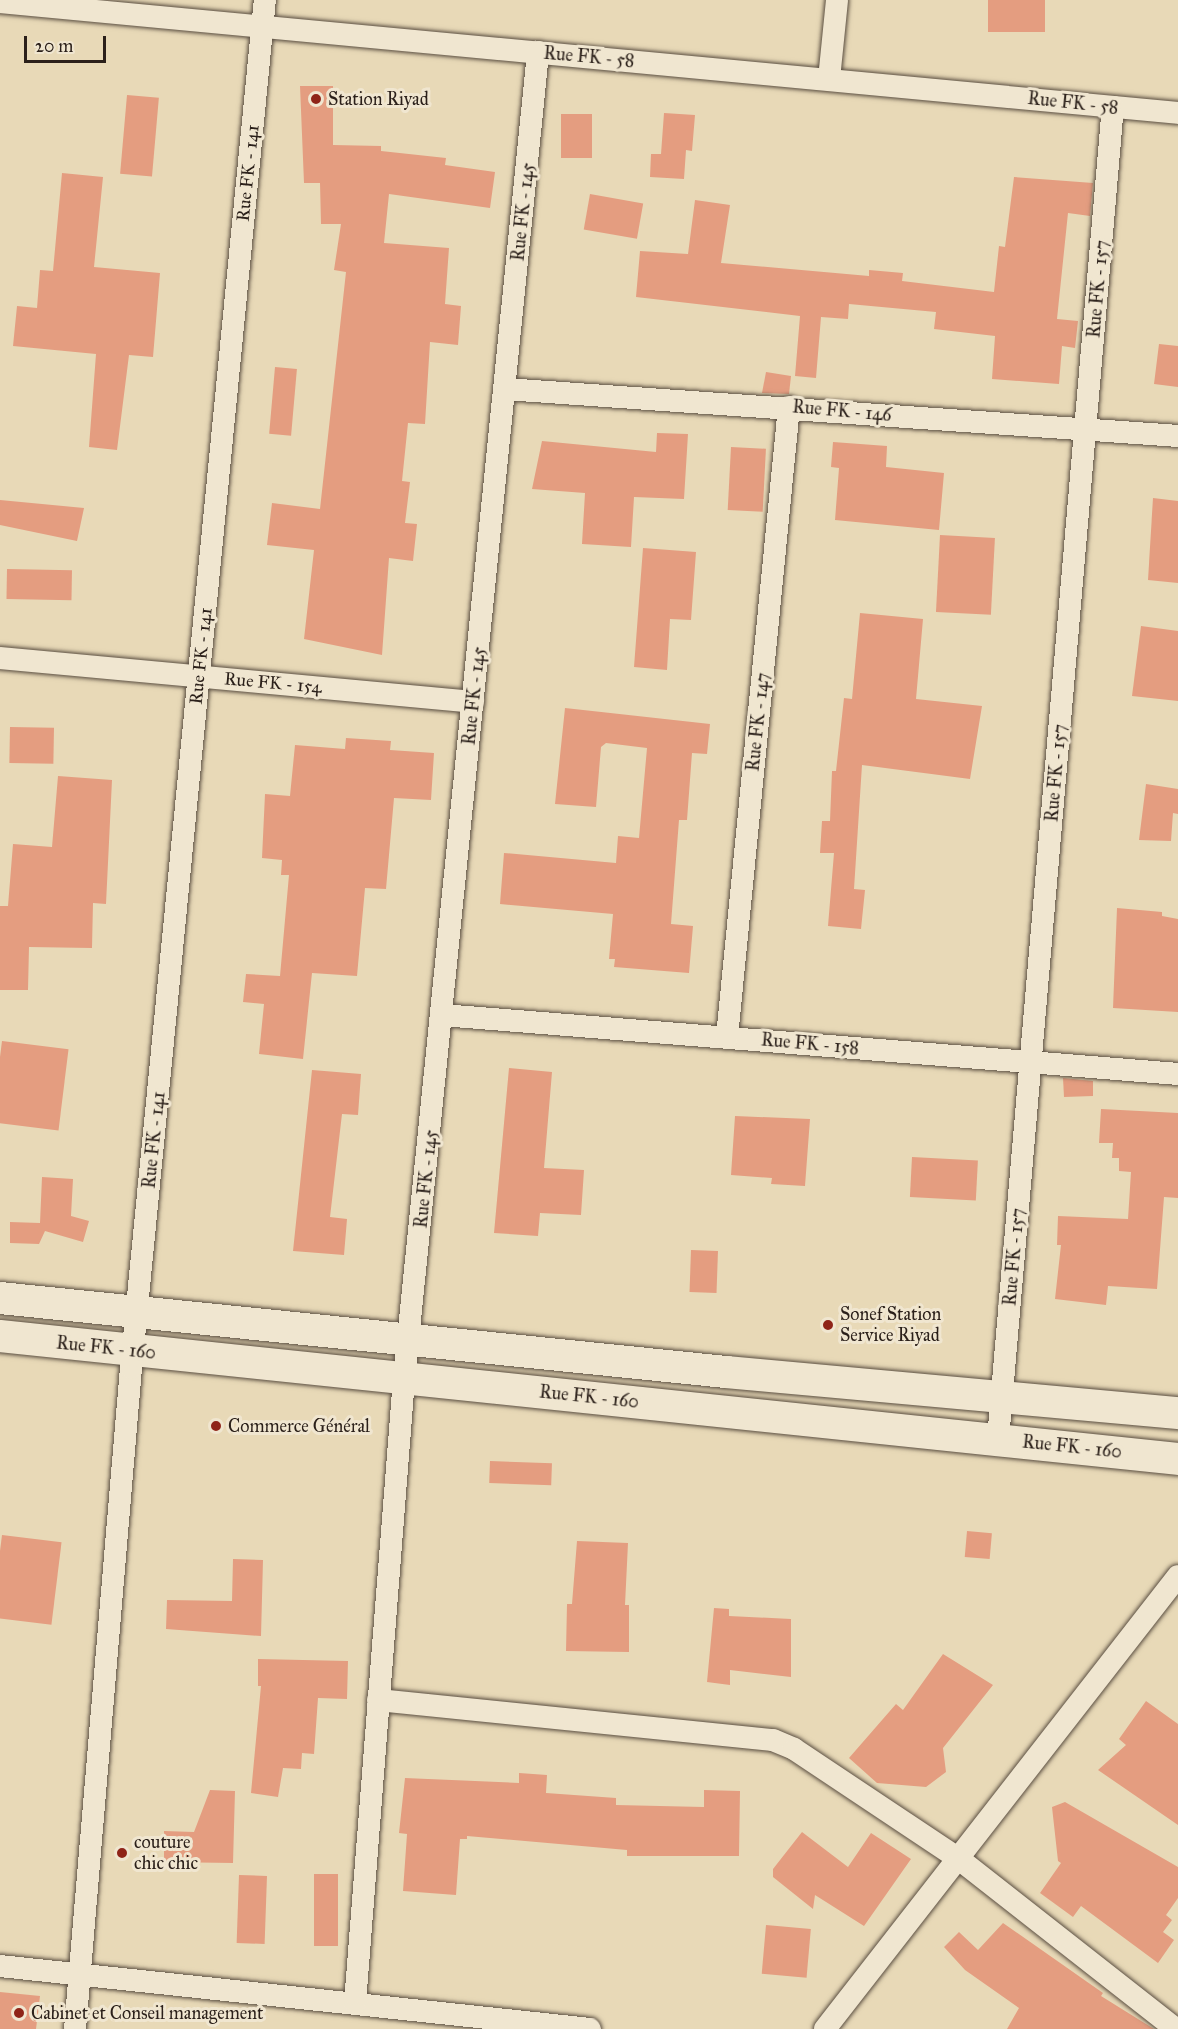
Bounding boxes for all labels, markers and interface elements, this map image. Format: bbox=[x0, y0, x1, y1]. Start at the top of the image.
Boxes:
scale bar bbox=[27, 24, 110, 62]
text: 20 m bbox=[35, 35, 73, 57]
street label: Rue FK - 58 bbox=[543, 42, 635, 72]
street label: Rue FK - 58 bbox=[1027, 87, 1119, 119]
place label: Station Riyad bbox=[328, 88, 429, 110]
marker: Station Riyad bbox=[309, 92, 323, 106]
street label: Rue FK - 141 bbox=[232, 123, 264, 223]
street label: Rue FK - 145 bbox=[507, 162, 539, 262]
street label: Rue FK - 157 bbox=[1083, 239, 1113, 339]
street label: Rue FK - 146 bbox=[791, 396, 893, 426]
street label: Rue FK - 141 bbox=[185, 606, 217, 706]
street label: Rue FK - 145 bbox=[458, 646, 490, 746]
street label: Rue FK - 154 bbox=[223, 668, 323, 698]
street label: Rue FK - 147 bbox=[742, 672, 774, 772]
street label: Rue FK - 157 bbox=[1041, 723, 1071, 823]
street label: Rue FK - 158 bbox=[760, 1029, 860, 1059]
street label: Rue FK - 141 bbox=[138, 1090, 170, 1190]
street label: Rue FK - 145 bbox=[410, 1129, 442, 1229]
street label: Rue FK - 157 bbox=[999, 1207, 1029, 1307]
place label: Sonef Station Service Riyad bbox=[840, 1304, 941, 1346]
marker: Sonef Station Service Riyad bbox=[821, 1318, 835, 1332]
street label: Rue FK - 160 bbox=[55, 1332, 157, 1364]
street label: Rue FK - 160 bbox=[538, 1381, 640, 1413]
place label: Commerce Général bbox=[228, 1415, 370, 1437]
marker: Commerce Général bbox=[209, 1419, 223, 1433]
street label: Rue FK - 160 bbox=[1021, 1431, 1123, 1463]
place label: couture chic chic bbox=[134, 1832, 198, 1874]
marker: couture chic chic bbox=[115, 1846, 129, 1860]
place label: Cabinet et Conseil management bbox=[31, 2002, 263, 2024]
marker: Cabinet et Conseil management bbox=[12, 2006, 26, 2020]

